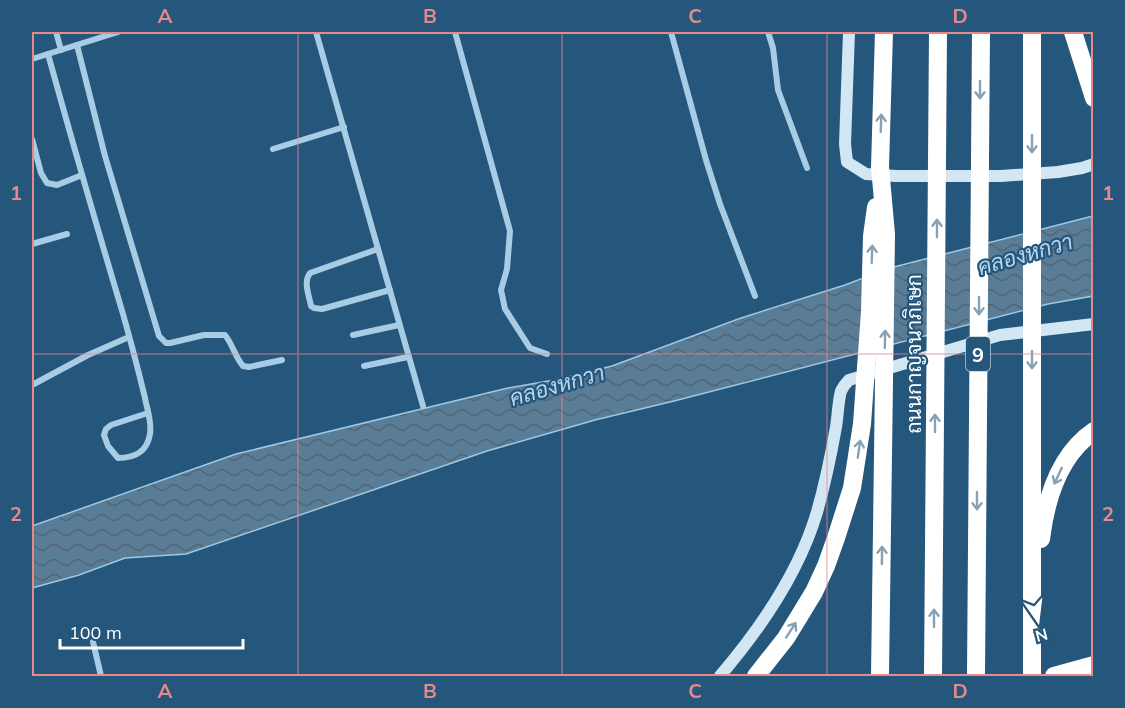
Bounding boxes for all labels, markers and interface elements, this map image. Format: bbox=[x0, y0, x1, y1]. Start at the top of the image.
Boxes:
text: A bbox=[158, 3, 173, 28]
text: B bbox=[423, 3, 437, 28]
text: C bbox=[688, 3, 702, 28]
text: D bbox=[952, 3, 968, 28]
one-way arrow bbox=[974, 79, 986, 99]
one-way arrow bbox=[876, 114, 887, 134]
one-way arrow bbox=[1026, 133, 1038, 153]
text: 1 bbox=[10, 180, 22, 205]
text: 1 bbox=[1102, 180, 1114, 205]
one-way arrow bbox=[931, 219, 943, 239]
water label: คลองหกวา bbox=[974, 227, 1076, 281]
one-way arrow bbox=[866, 245, 877, 265]
street label: ถนนกาญจนาภิเษก bbox=[900, 274, 926, 434]
one-way arrow bbox=[973, 295, 984, 315]
one-way arrow bbox=[879, 330, 891, 350]
road number: 9 bbox=[966, 337, 990, 371]
one-way arrow bbox=[1026, 349, 1038, 369]
water label: คลองหกวา bbox=[506, 358, 608, 412]
one-way arrow bbox=[929, 414, 941, 434]
one-way arrow bbox=[853, 439, 864, 459]
one-way arrow bbox=[1051, 466, 1063, 484]
one-way arrow bbox=[971, 490, 983, 510]
text: 2 bbox=[10, 501, 22, 526]
text: 2 bbox=[1102, 501, 1114, 526]
one-way arrow bbox=[876, 546, 888, 566]
north arrow bbox=[1008, 591, 1068, 651]
one-way arrow bbox=[928, 609, 940, 629]
scale bar bbox=[60, 612, 243, 650]
text: 100 m bbox=[69, 621, 122, 644]
one-way arrow bbox=[785, 622, 797, 638]
text: N bbox=[1033, 624, 1050, 647]
text: A bbox=[158, 678, 173, 703]
text: B bbox=[423, 678, 437, 703]
text: C bbox=[688, 678, 702, 703]
text: D bbox=[952, 678, 968, 703]

